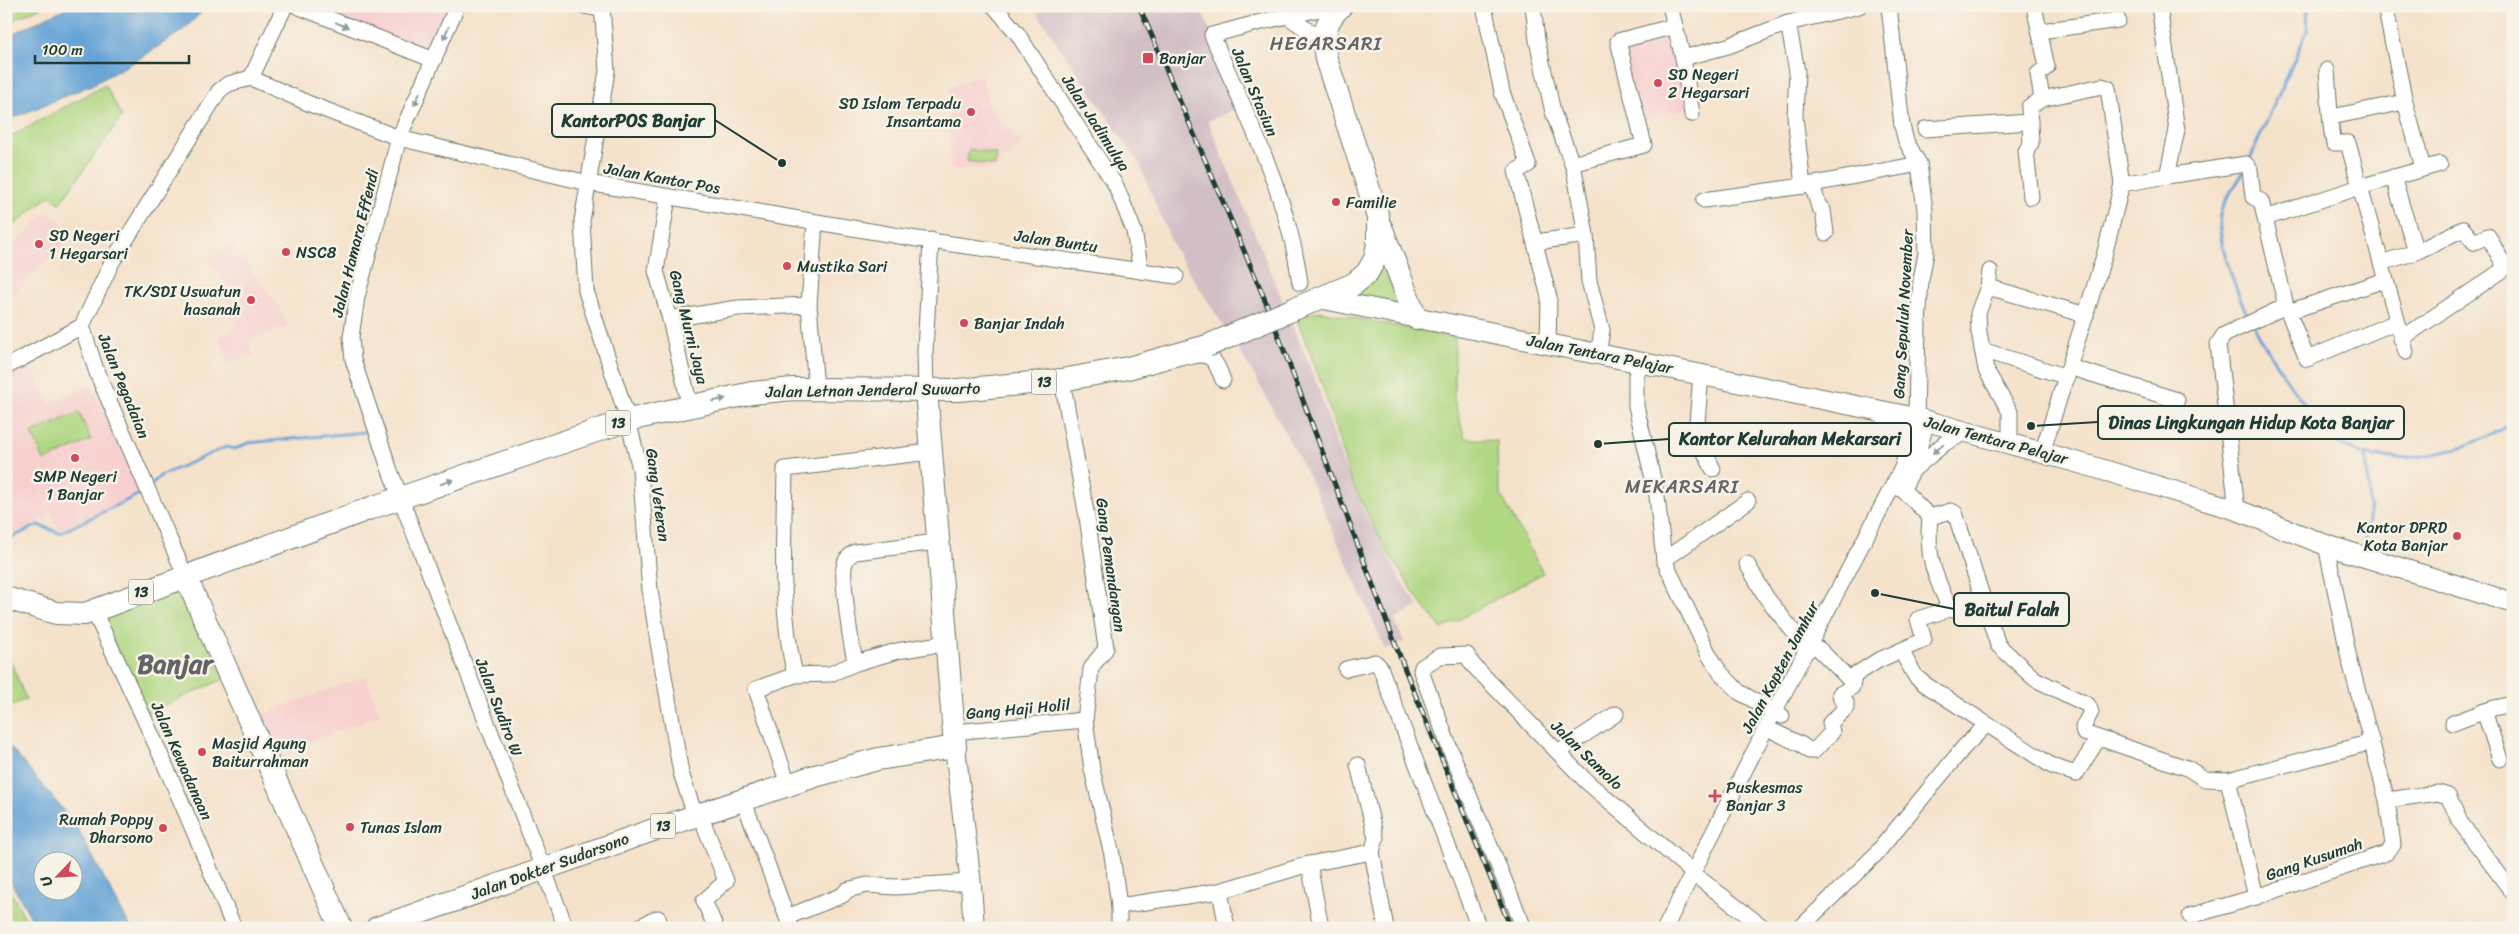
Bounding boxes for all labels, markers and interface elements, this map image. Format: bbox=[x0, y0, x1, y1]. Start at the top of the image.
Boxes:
one-way arrow bbox=[335, 21, 349, 29]
one-way arrow bbox=[441, 26, 449, 40]
district label: HEGARSARI bbox=[1270, 27, 1383, 60]
scale bar bbox=[35, 32, 189, 64]
text: 100 m bbox=[42, 37, 83, 63]
street label: Jalan Stasiun bbox=[1223, 42, 1287, 141]
place label: Banjar bbox=[1159, 44, 1207, 73]
marker: Banjar bbox=[1141, 51, 1155, 65]
place label: SD Negeri 2 Hegarsari bbox=[1668, 60, 1750, 107]
street label: Jalan Jadimulya bbox=[1053, 68, 1138, 177]
marker: SD Negeri 2 Hegarsari bbox=[1652, 77, 1664, 89]
place label: SD Islam Terpadu Insantama bbox=[839, 89, 961, 136]
one-way arrow bbox=[412, 92, 420, 106]
callout: KantorPOS Banjar bbox=[552, 104, 715, 137]
text: KantorPOS Banjar bbox=[561, 105, 706, 137]
marker: SD Islam Terpadu Insantama bbox=[965, 106, 977, 118]
street label: Jalan Kantor Pos bbox=[601, 153, 723, 203]
street label: Jalan Hamara Effendi bbox=[322, 165, 388, 321]
place label: Familie bbox=[1346, 188, 1397, 217]
marker: Familie bbox=[1330, 196, 1342, 208]
place label: SD Negeri 1 Hegarsari bbox=[49, 221, 128, 268]
street label: Jalan Buntu bbox=[1011, 221, 1100, 261]
street label: Gang Sepuluh November bbox=[1884, 227, 1922, 400]
marker: SD Negeri 1 Hegarsari bbox=[33, 238, 45, 250]
place label: NSC8 bbox=[296, 238, 337, 267]
marker: NSC8 bbox=[280, 246, 292, 258]
place label: Mustika Sari bbox=[797, 252, 888, 281]
marker: Mustika Sari bbox=[781, 260, 793, 272]
street label: Gang Murni Jaya bbox=[661, 267, 717, 388]
place label: TK/SDI Uswatun hasanah bbox=[124, 277, 241, 324]
marker: TK/SDI Uswatun hasanah bbox=[245, 294, 257, 306]
place label: Banjar Indah bbox=[974, 309, 1065, 338]
marker: Banjar Indah bbox=[958, 317, 970, 329]
street label: Jalan Tentara Pelajar bbox=[1524, 325, 1677, 383]
street label: Jalan Pegadaian bbox=[89, 328, 158, 444]
road number: 13 bbox=[1032, 370, 1056, 394]
street label: Jalan Letnan Jenderal Suwarto bbox=[764, 374, 981, 406]
one-way arrow bbox=[712, 396, 727, 404]
callout: Dinas Lingkungan Hidup Kota Banjar bbox=[2098, 406, 2404, 439]
street label: Jalan Tentara Pelajar bbox=[1920, 407, 2073, 474]
text: Dinas Lingkungan Hidup Kota Banjar bbox=[2108, 407, 2395, 439]
road number: 13 bbox=[606, 410, 630, 436]
callout: Kantor Kelurahan Mekarsari bbox=[1669, 423, 1911, 456]
text: Kantor Kelurahan Mekarsari bbox=[1678, 423, 1902, 455]
one-way arrow bbox=[1932, 443, 1945, 454]
street label: Gang Veteran bbox=[637, 446, 679, 544]
marker: SMP Negeri 1 Banjar bbox=[69, 452, 81, 464]
place label: SMP Negeri 1 Banjar bbox=[33, 462, 117, 509]
district label: MEKARSARI bbox=[1625, 470, 1739, 503]
one-way arrow bbox=[439, 478, 454, 485]
street label: Gang Pemandangan bbox=[1087, 496, 1135, 634]
place label: Kantor DPRD Kota Banjar bbox=[2357, 513, 2448, 560]
marker: Kantor DPRD Kota Banjar bbox=[2451, 530, 2463, 542]
road number: 13 bbox=[128, 580, 154, 604]
callout: Baitul Falah bbox=[1954, 593, 2069, 626]
street label: Jalan Kapten Jamhur bbox=[1732, 594, 1828, 739]
text: Baitul Falah bbox=[1964, 594, 2060, 626]
district label: Banjar bbox=[137, 641, 215, 687]
street label: Jalan Sudiro W bbox=[467, 653, 531, 761]
street label: Gang Haji Holil bbox=[965, 690, 1072, 728]
street label: Jalan Kewadanaan bbox=[142, 696, 221, 825]
street label: Jalan Samolo bbox=[1543, 712, 1630, 797]
place label: Masjid Agung Baiturrahman bbox=[212, 729, 309, 776]
marker: Masjid Agung Baiturrahman bbox=[196, 746, 208, 758]
place label: Puskesmas Banjar 3 bbox=[1726, 773, 1803, 820]
marker: Puskesmas Banjar 3 bbox=[1708, 789, 1722, 803]
place label: Rumah Poppy Dharsono bbox=[59, 805, 154, 852]
place label: Tunas Islam bbox=[360, 813, 442, 842]
road number: 13 bbox=[650, 814, 676, 838]
marker: Tunas Islam bbox=[344, 821, 356, 833]
marker: Rumah Poppy Dharsono bbox=[157, 822, 169, 834]
street label: Jalan Dokter Sudarsono bbox=[466, 824, 633, 908]
street label: Gang Kusumah bbox=[2262, 829, 2366, 889]
north arrow bbox=[32, 852, 82, 902]
text: U bbox=[33, 871, 60, 891]

